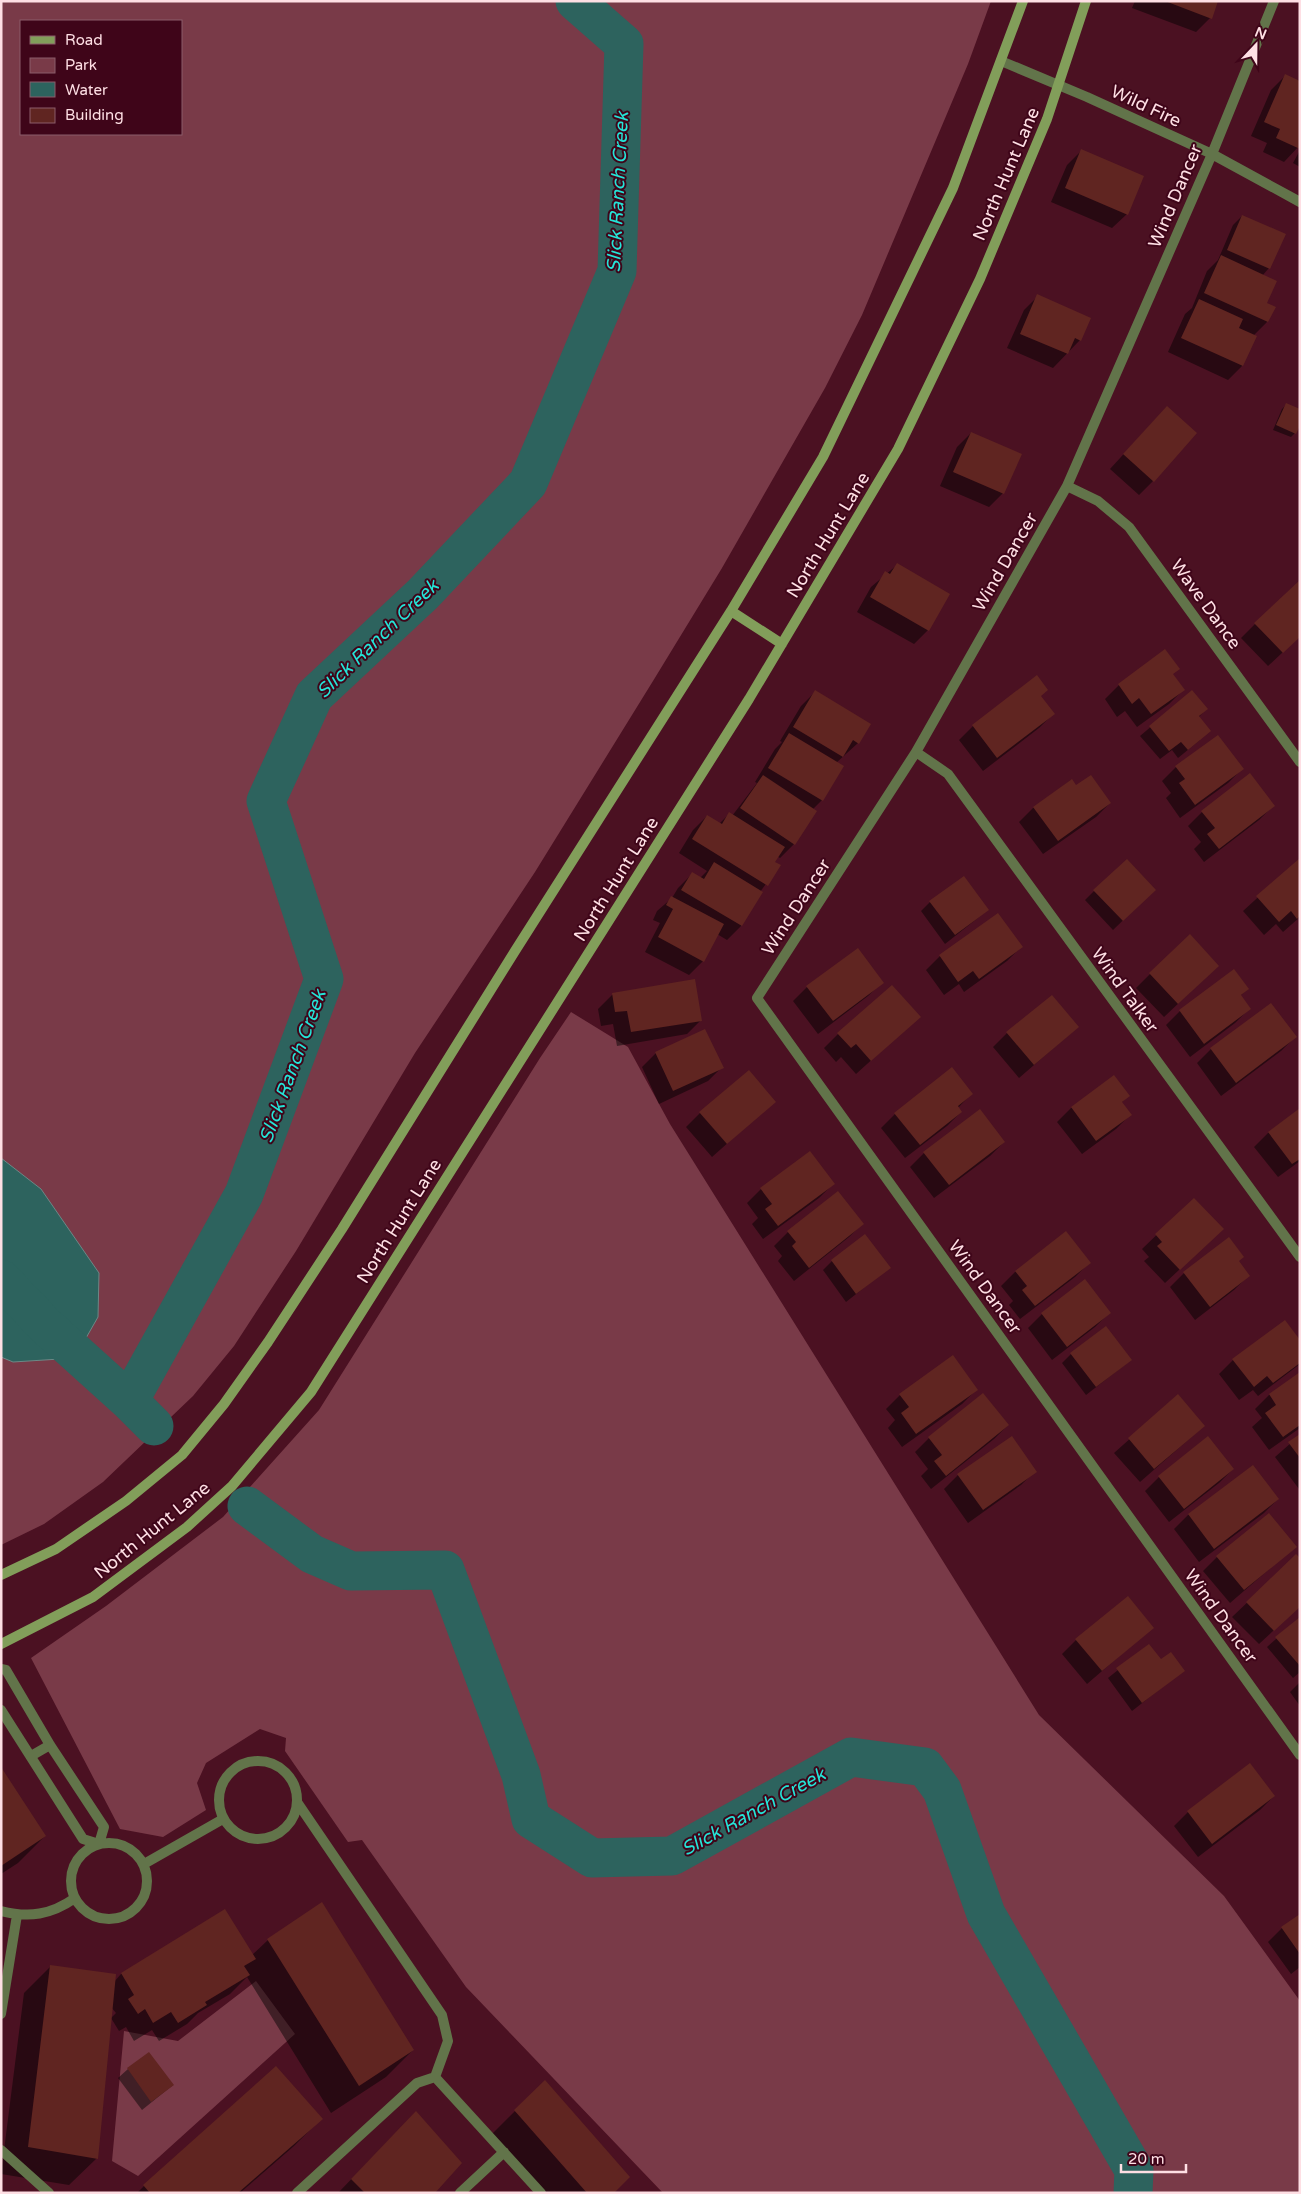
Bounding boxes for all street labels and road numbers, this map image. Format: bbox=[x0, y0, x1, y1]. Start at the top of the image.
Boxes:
street label: Wild Fire bbox=[1107, 80, 1185, 132]
street label: North Hunt Lane bbox=[968, 104, 1044, 244]
street label: Wind Dancer bbox=[1143, 141, 1207, 251]
street label: North Hunt Lane bbox=[782, 468, 874, 602]
street label: Wind Dancer bbox=[968, 509, 1042, 615]
street label: Wave Dance bbox=[1166, 555, 1246, 653]
street label: North Hunt Lane bbox=[569, 813, 663, 945]
street label: Wind Dancer bbox=[757, 855, 835, 959]
street label: Wind Talker bbox=[1087, 943, 1163, 1037]
street label: North Hunt Lane bbox=[352, 1155, 446, 1287]
street label: Wind Dancer bbox=[944, 1236, 1026, 1338]
street label: North Hunt Lane bbox=[90, 1477, 214, 1583]
street label: Wind Dancer bbox=[1180, 1565, 1262, 1667]

